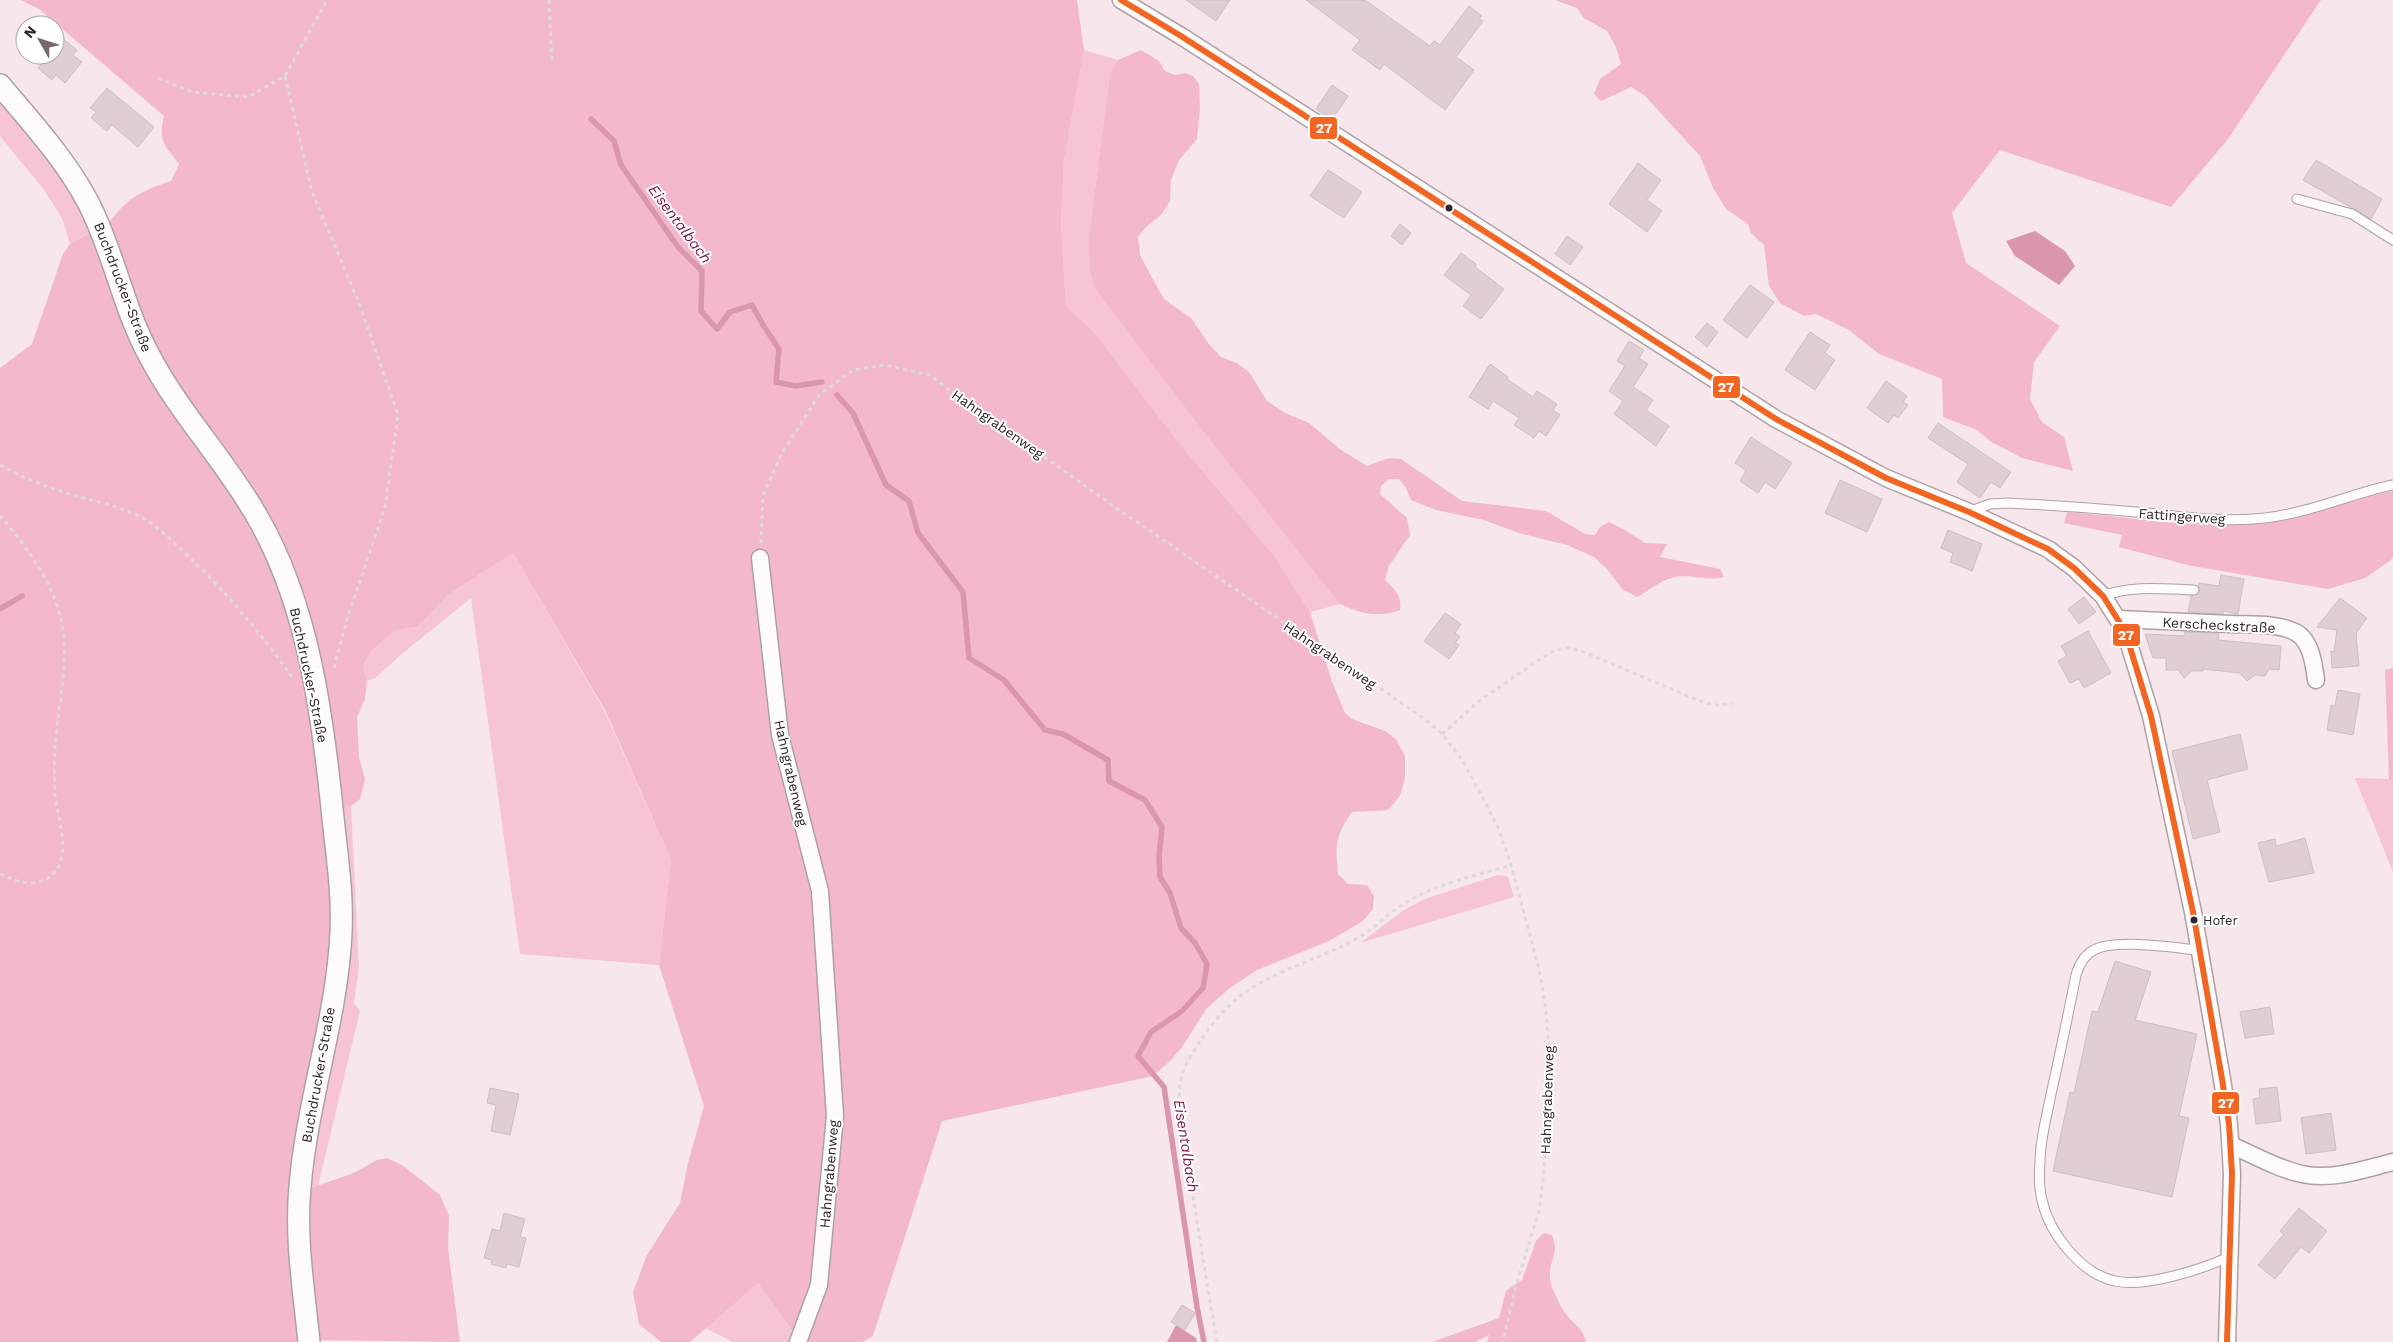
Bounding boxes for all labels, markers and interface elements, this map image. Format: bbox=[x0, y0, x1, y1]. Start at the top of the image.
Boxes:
north arrow bbox=[15, 15, 65, 65]
text: N bbox=[20, 23, 39, 41]
line badge: 27 bbox=[1309, 116, 1338, 140]
text: 27 bbox=[1316, 120, 1333, 136]
water label: Eisentalbach bbox=[645, 181, 715, 267]
unlabelled marker bbox=[1444, 203, 1454, 213]
street label: Buchdrucker-Straße bbox=[91, 220, 155, 354]
line badge: 27 bbox=[1712, 375, 1741, 399]
text: 27 bbox=[1718, 379, 1735, 395]
street label: Hahngrabenweg bbox=[949, 386, 1048, 462]
street label: Fattingerweg bbox=[2138, 505, 2226, 527]
street label: Buchdrucker-Straße bbox=[287, 606, 331, 744]
street label: Kerscheckstraße bbox=[2162, 614, 2276, 636]
street label: Hahngrabenweg bbox=[1280, 618, 1380, 692]
line badge: 27 bbox=[2112, 623, 2141, 647]
text: 27 bbox=[2118, 627, 2135, 643]
street label: Hahngrabenweg bbox=[771, 718, 811, 828]
place label: Hofer bbox=[2203, 913, 2238, 928]
marker: Hofer bbox=[2189, 915, 2199, 925]
street label: Buchdrucker-Straße bbox=[298, 1006, 338, 1144]
street label: Hahngrabenweg bbox=[1537, 1045, 1557, 1155]
line badge: 27 bbox=[2211, 1091, 2240, 1115]
text: 27 bbox=[2218, 1095, 2235, 1111]
water label: Eisentalbach bbox=[1170, 1098, 1202, 1194]
street label: Hahngrabenweg bbox=[816, 1119, 842, 1229]

